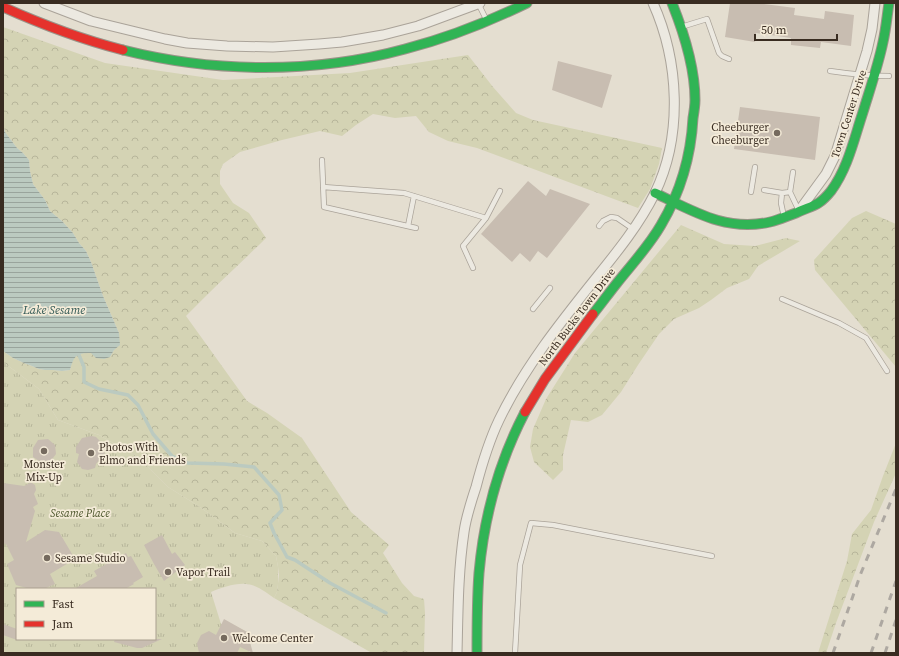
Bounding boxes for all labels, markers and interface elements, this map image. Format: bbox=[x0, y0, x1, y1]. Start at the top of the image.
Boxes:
scale bar bbox=[755, 16, 837, 42]
text: 50 m bbox=[761, 22, 787, 38]
street label: Town Center Drive bbox=[828, 68, 870, 160]
place label: Cheeburger Cheeburger bbox=[711, 120, 769, 148]
marker: Cheeburger Cheeburger bbox=[772, 128, 782, 138]
street label: North Bucks Town Drive bbox=[535, 265, 619, 369]
water label: Lake Sesame bbox=[22, 302, 85, 318]
place label: Photos With Elmo and Friends bbox=[99, 440, 186, 468]
marker: Monster Mix-Up bbox=[39, 446, 49, 456]
marker: Photos With Elmo and Friends bbox=[86, 448, 96, 458]
place label: Monster Mix-Up bbox=[23, 457, 65, 485]
park label: Sesame Place bbox=[50, 506, 110, 521]
place label: Sesame Studio bbox=[55, 551, 126, 566]
marker: Sesame Studio bbox=[42, 553, 52, 563]
place label: Vapor Trail bbox=[176, 565, 230, 580]
marker: Vapor Trail bbox=[163, 567, 173, 577]
legend bbox=[16, 588, 156, 640]
text: Fast bbox=[52, 596, 74, 612]
text: Jam bbox=[51, 616, 73, 632]
place label: Welcome Center bbox=[232, 631, 313, 646]
marker: Welcome Center bbox=[219, 633, 229, 643]

